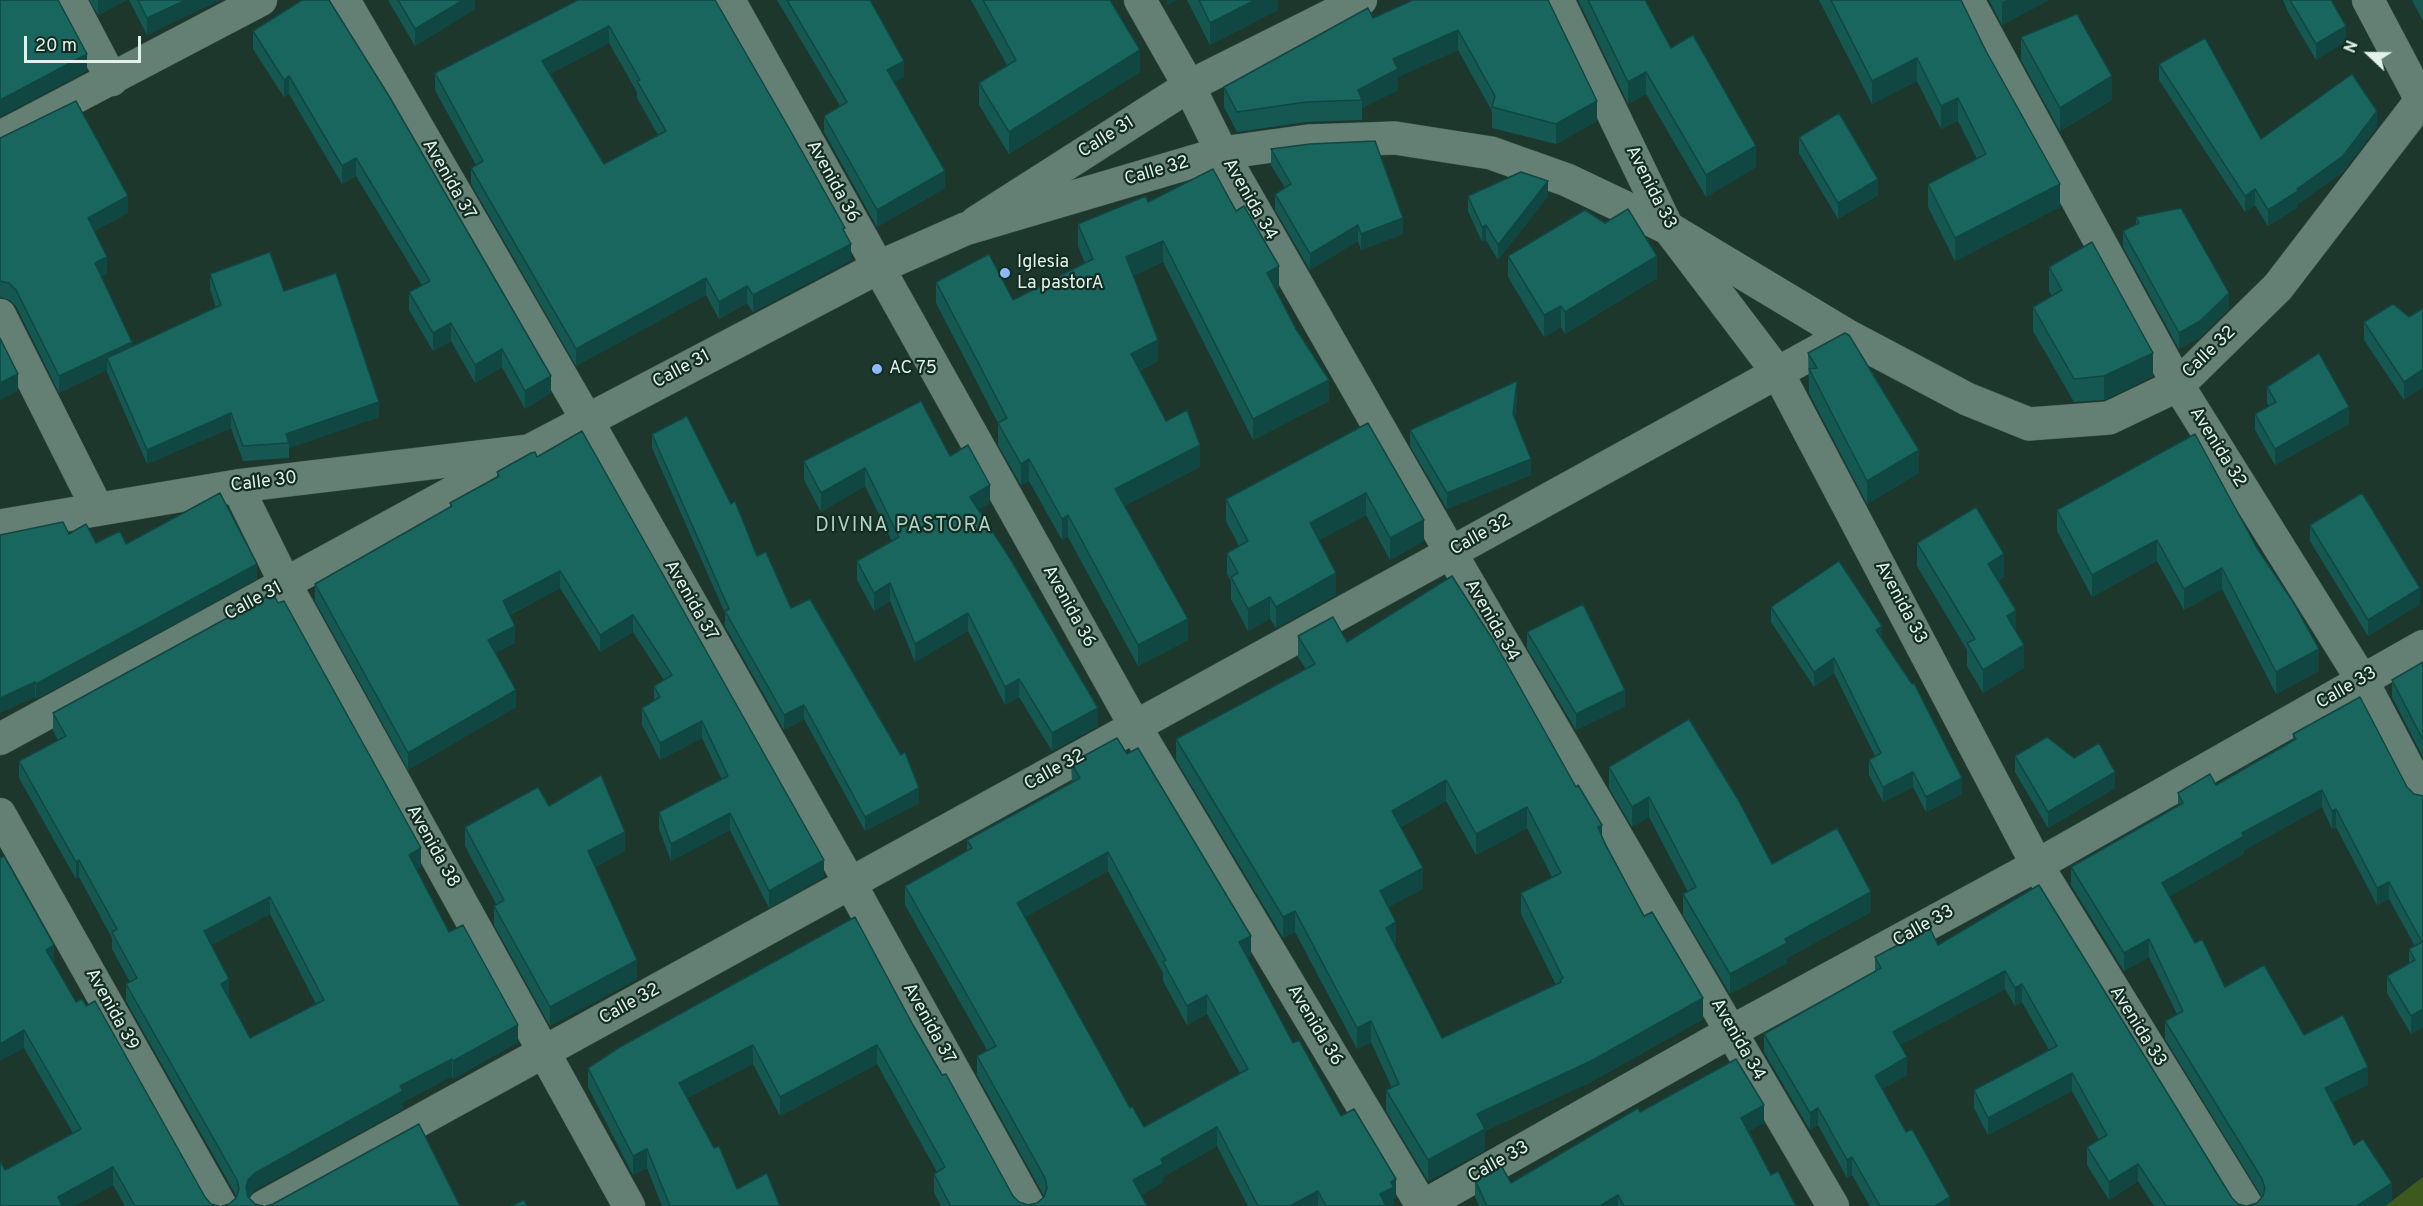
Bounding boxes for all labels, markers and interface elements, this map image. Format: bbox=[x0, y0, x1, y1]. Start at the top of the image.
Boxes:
scale bar bbox=[27, 24, 144, 62]
north arrow bbox=[2339, 24, 2399, 84]
text: 20 m bbox=[35, 35, 77, 58]
text: N bbox=[2341, 38, 2364, 56]
street label: Calle 31 bbox=[1075, 112, 1139, 164]
street label: Avenida 37 bbox=[416, 136, 480, 224]
street label: Avenida 36 bbox=[801, 137, 863, 227]
street label: Avenida 33 bbox=[1620, 143, 1680, 233]
street label: Calle 32 bbox=[1122, 153, 1192, 191]
street label: Avenida 34 bbox=[1217, 155, 1281, 245]
place label: Iglesia La pastorA bbox=[1017, 252, 1104, 294]
marker: Iglesia La pastorA bbox=[998, 266, 1012, 280]
street label: Calle 32 bbox=[2179, 322, 2241, 384]
street label: Calle 31 bbox=[650, 346, 714, 394]
place label: AC 75 bbox=[889, 358, 937, 380]
marker: AC 75 bbox=[870, 362, 884, 376]
street label: Avenida 32 bbox=[2184, 404, 2250, 492]
street label: Calle 30 bbox=[230, 468, 298, 498]
street label: Calle 32 bbox=[1447, 511, 1515, 561]
district label: DIVINA PASTORA bbox=[815, 515, 993, 539]
street label: Avenida 37 bbox=[658, 557, 722, 645]
street label: Avenida 33 bbox=[1869, 558, 1931, 648]
street label: Avenida 36 bbox=[1037, 562, 1099, 652]
street label: Avenida 34 bbox=[1459, 576, 1523, 666]
street label: Calle 31 bbox=[222, 578, 286, 626]
street label: Calle 33 bbox=[2313, 663, 2381, 715]
street label: Calle 32 bbox=[1021, 746, 1089, 796]
street label: Avenida 38 bbox=[401, 802, 463, 892]
street label: Calle 33 bbox=[1890, 902, 1958, 952]
street label: Avenida 39 bbox=[80, 965, 142, 1055]
street label: Calle 32 bbox=[596, 980, 664, 1030]
street label: Avenida 37 bbox=[897, 980, 959, 1068]
street label: Avenida 36 bbox=[1281, 982, 1347, 1070]
street label: Avenida 33 bbox=[2104, 983, 2170, 1071]
street label: Avenida 34 bbox=[1705, 995, 1769, 1085]
street label: Calle 33 bbox=[1465, 1138, 1533, 1188]

